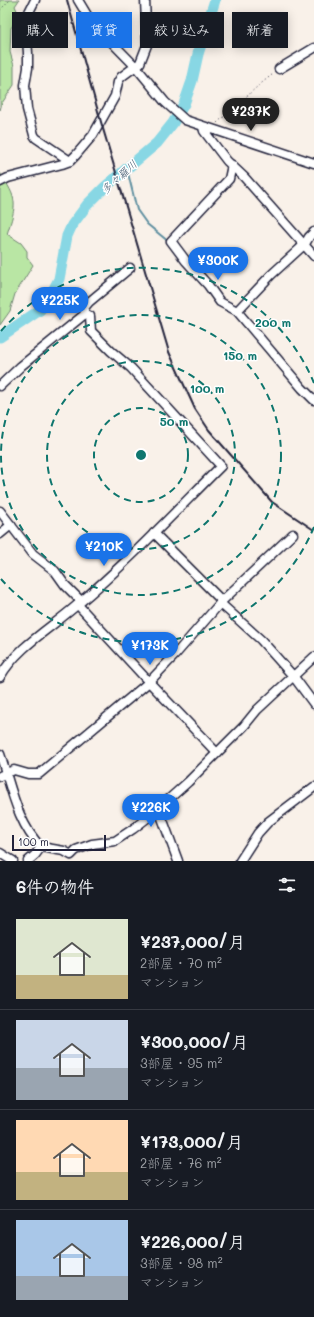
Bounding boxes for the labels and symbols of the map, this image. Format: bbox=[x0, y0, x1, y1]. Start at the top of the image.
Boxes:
pin: ¥237K bbox=[223, 98, 279, 132]
water label: 多々羅川 bbox=[97, 156, 140, 197]
pin: ¥300K bbox=[190, 247, 246, 281]
pin: ¥225K bbox=[32, 287, 88, 321]
text: 200 m bbox=[255, 314, 291, 330]
text: 150 m bbox=[223, 347, 257, 363]
text: 100 m bbox=[190, 380, 224, 396]
text: 50 m bbox=[160, 413, 188, 429]
centre of rings bbox=[134, 448, 148, 462]
pin: ¥210K bbox=[76, 533, 132, 567]
pin: ¥173K bbox=[122, 632, 178, 666]
pin: ¥226K bbox=[123, 794, 179, 828]
scale bar bbox=[12, 833, 106, 852]

